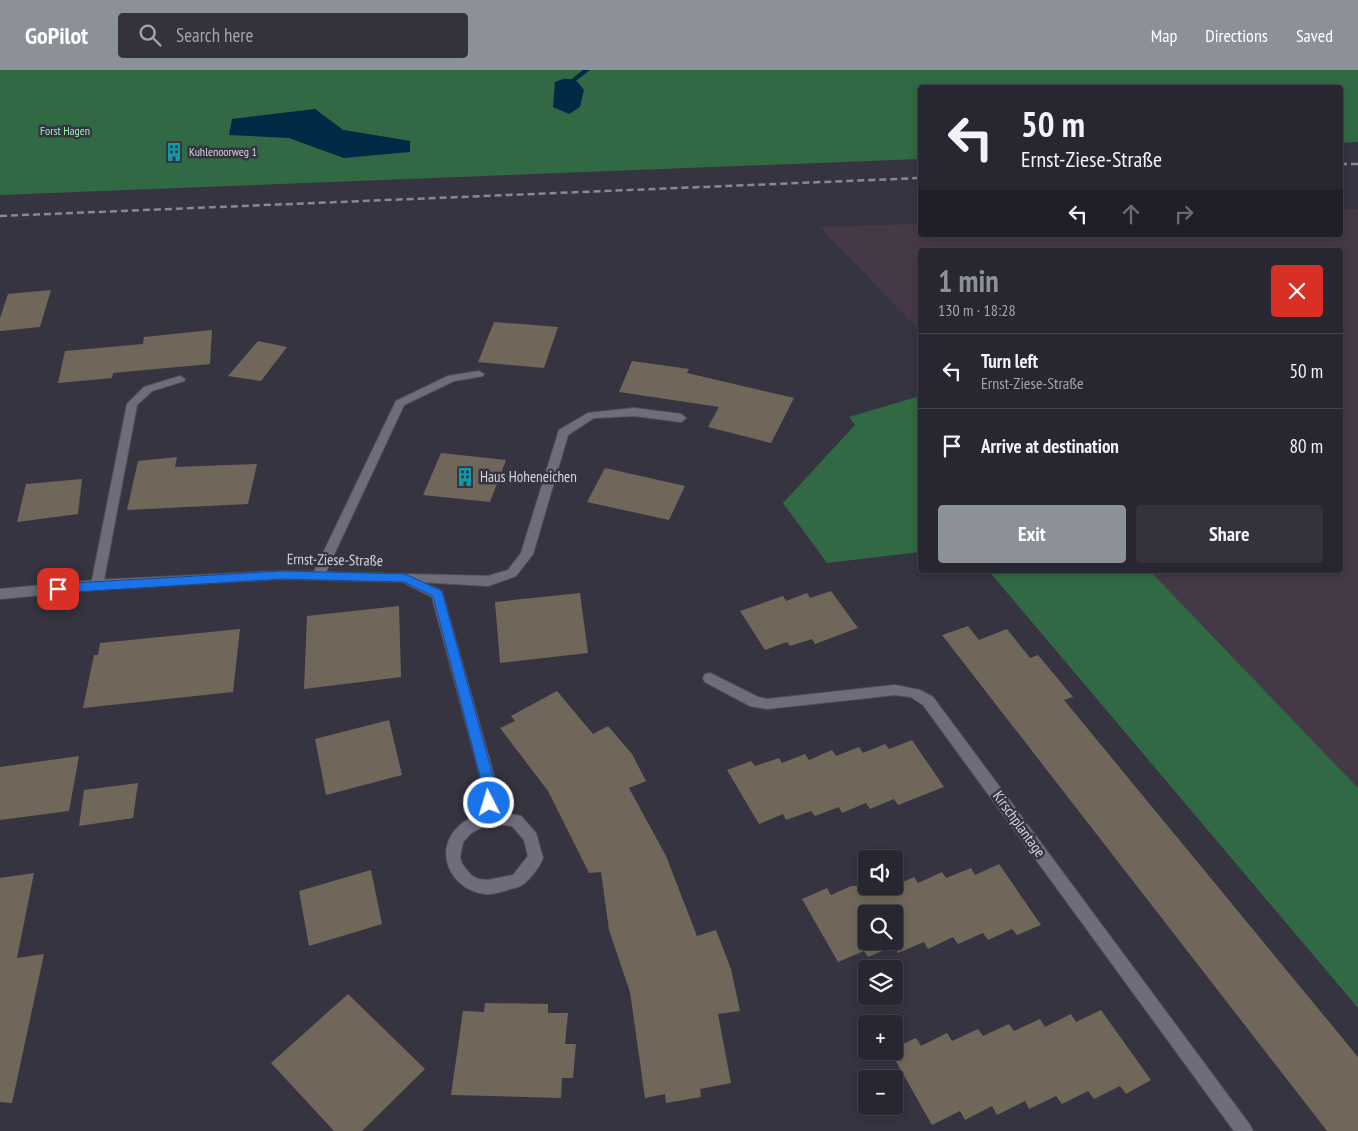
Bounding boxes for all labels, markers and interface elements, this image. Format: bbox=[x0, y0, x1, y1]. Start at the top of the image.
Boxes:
search box bbox=[118, 13, 468, 58]
text: GoPilot bbox=[25, 20, 88, 51]
icon: search bbox=[136, 21, 164, 49]
text: Search here bbox=[176, 23, 253, 47]
text: Map bbox=[1151, 24, 1177, 47]
text: Directions bbox=[1205, 24, 1268, 47]
text: Saved bbox=[1296, 24, 1333, 47]
text: 50 m bbox=[1021, 101, 1085, 147]
icon: left bbox=[938, 105, 1003, 170]
park label: Forst Hagen bbox=[40, 123, 90, 138]
building icon: Kuhlenoorweg 1 bbox=[163, 141, 185, 163]
place label: Kuhlenoorweg 1 bbox=[189, 144, 257, 159]
text: Ernst-Ziese-Straße bbox=[1021, 145, 1162, 173]
icon: left bbox=[1064, 200, 1092, 228]
icon: ahead bbox=[1117, 200, 1145, 228]
icon: right bbox=[1170, 200, 1198, 228]
text: 1 min bbox=[938, 261, 999, 300]
button: close bbox=[1271, 265, 1323, 317]
text: 130 m · 18:28 bbox=[938, 300, 1016, 320]
text: Turn left bbox=[981, 349, 1038, 373]
icon: left bbox=[938, 357, 966, 385]
text: 50 m bbox=[1290, 359, 1323, 383]
text: Ernst-Ziese-Straße bbox=[981, 373, 1084, 393]
icon: arrive bbox=[938, 432, 966, 460]
text: Arrive at destination bbox=[981, 434, 1119, 458]
text: 80 m bbox=[1290, 434, 1323, 458]
building icon: Haus Hoheneichen bbox=[454, 466, 476, 488]
place label: Haus Hoheneichen bbox=[480, 467, 577, 486]
button: Exit bbox=[938, 505, 1126, 563]
button: Share bbox=[1136, 505, 1323, 563]
street label: Ernst-Ziese-Straße bbox=[287, 549, 383, 570]
pin bbox=[37, 568, 79, 610]
icon: arrive bbox=[44, 575, 72, 603]
position arrow bbox=[462, 776, 514, 828]
street label: Kirschplantage bbox=[989, 787, 1050, 861]
map controls bbox=[858, 850, 903, 1115]
button: sound bbox=[858, 850, 903, 895]
button: search bbox=[858, 905, 903, 950]
button: layers bbox=[858, 960, 903, 1005]
button: + bbox=[858, 1015, 903, 1060]
button: − bbox=[858, 1070, 903, 1115]

